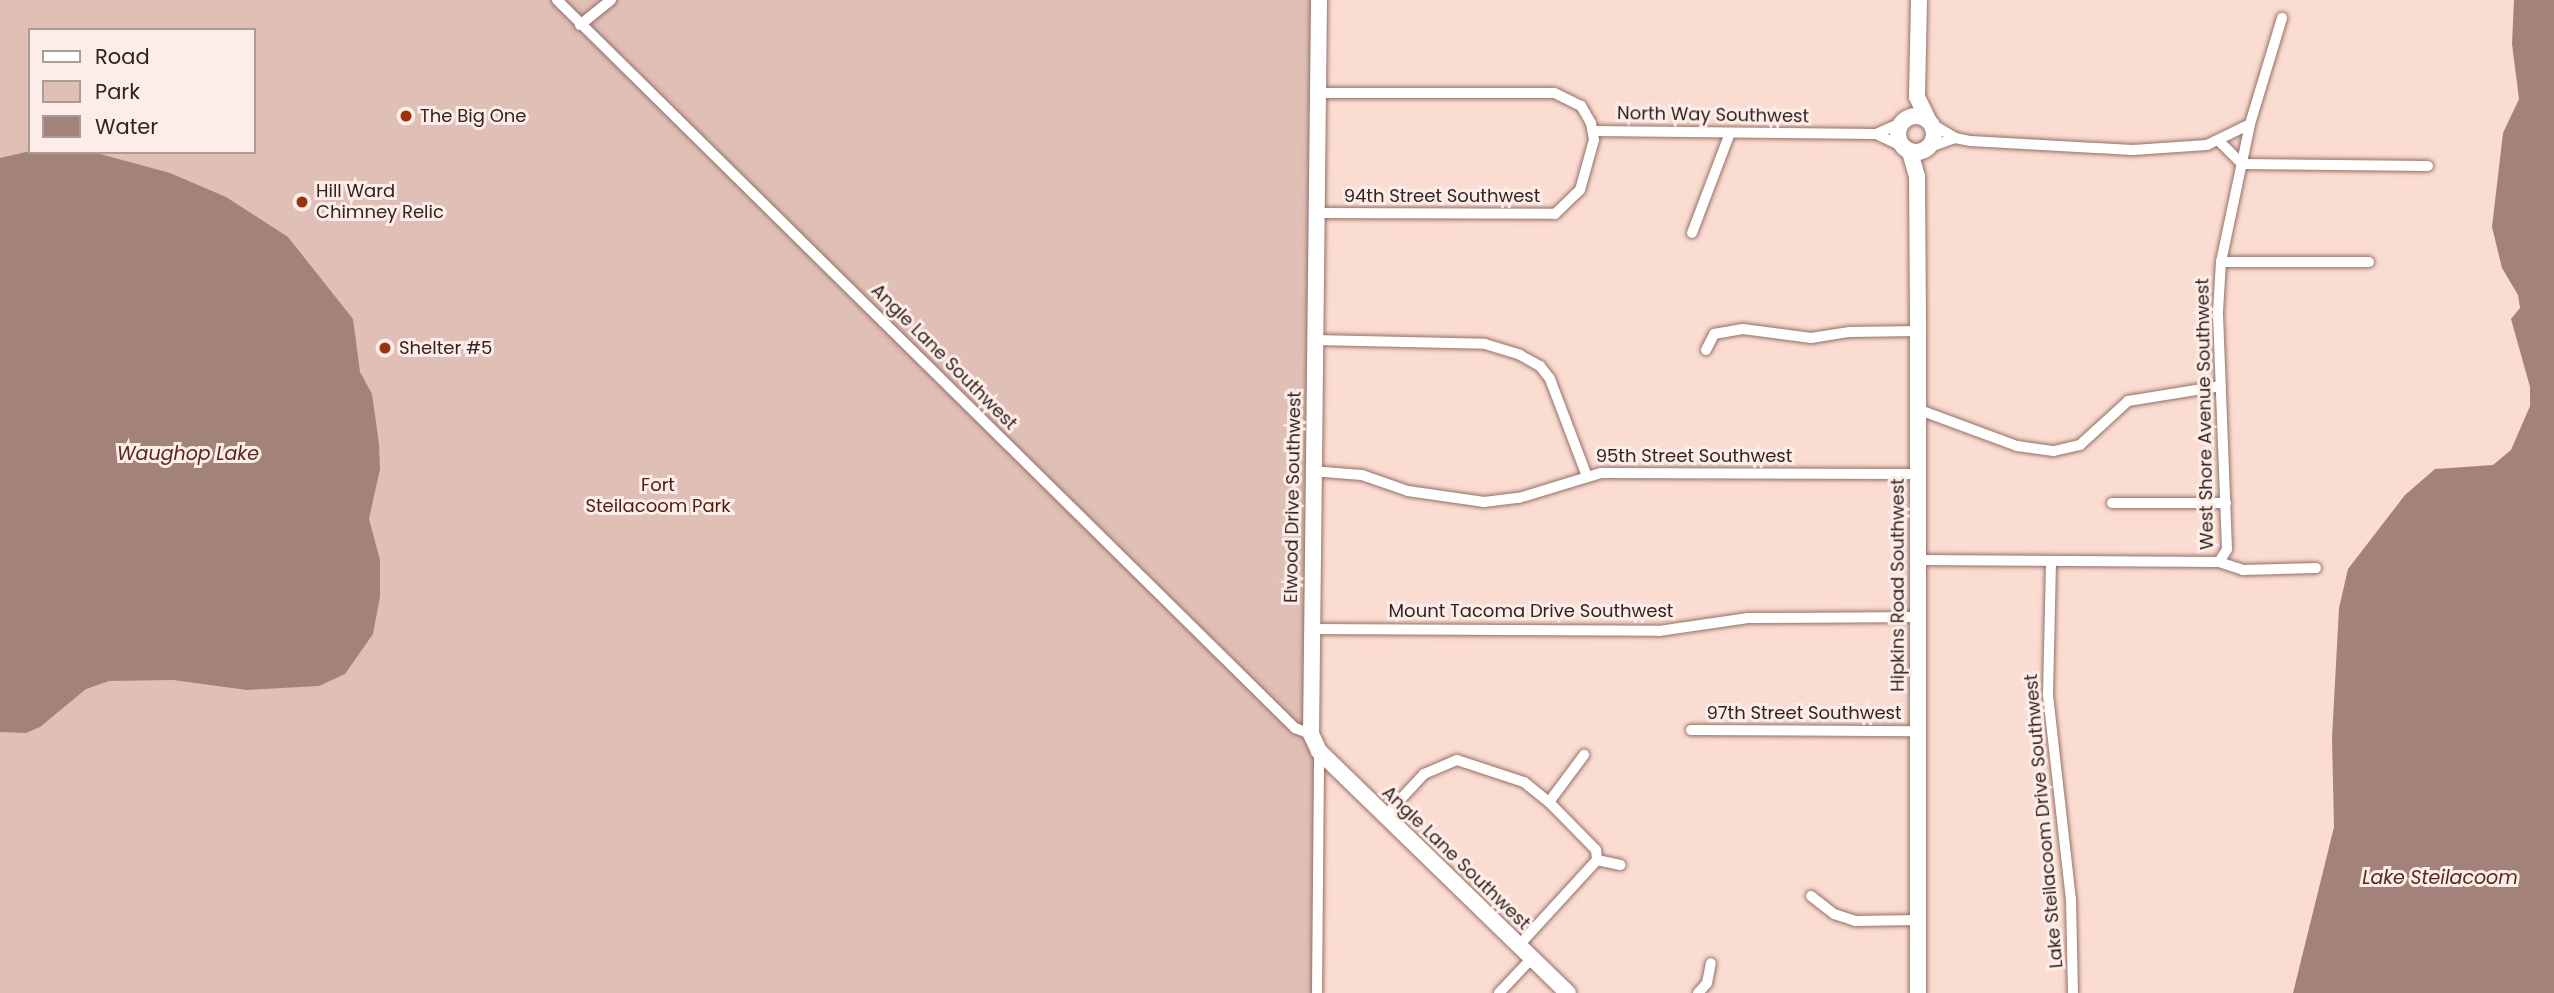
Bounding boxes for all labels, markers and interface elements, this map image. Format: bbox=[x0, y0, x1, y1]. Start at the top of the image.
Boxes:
legend bbox=[28, 28, 256, 154]
text: Road bbox=[95, 42, 150, 71]
text: Park bbox=[95, 77, 140, 106]
street label: North Way Southwest bbox=[1617, 103, 1809, 127]
place label: The Big One bbox=[420, 105, 526, 127]
marker: The Big One bbox=[398, 108, 414, 124]
text: Water bbox=[95, 112, 158, 141]
place label: Hill Ward Chimney Relic bbox=[316, 181, 444, 224]
street label: 94th Street Southwest bbox=[1344, 185, 1540, 207]
marker: Hill Ward Chimney Relic bbox=[294, 194, 310, 210]
street label: West Shore Avenue Southwest bbox=[2192, 278, 2218, 550]
street label: Angle Lane Southwest bbox=[867, 280, 1021, 434]
place label: Shelter #5 bbox=[399, 337, 492, 359]
marker: Shelter #5 bbox=[377, 340, 393, 356]
street label: Elwood Drive Southwest bbox=[1280, 391, 1306, 603]
water label: Waughop Lake bbox=[117, 443, 259, 465]
street label: 95th Street Southwest bbox=[1596, 445, 1792, 467]
park label: Fort Steilacoom Park bbox=[585, 475, 731, 518]
street label: Hipkins Road Southwest bbox=[1887, 478, 1909, 692]
street label: Mount Tacoma Drive Southwest bbox=[1389, 600, 1673, 622]
street label: Lake Steilacoom Drive Southwest bbox=[2020, 673, 2068, 969]
street label: 97th Street Southwest bbox=[1706, 702, 1902, 724]
street label: Angle Lane Southwest bbox=[1378, 782, 1534, 934]
water label: Lake Steilacoom bbox=[2362, 867, 2518, 889]

